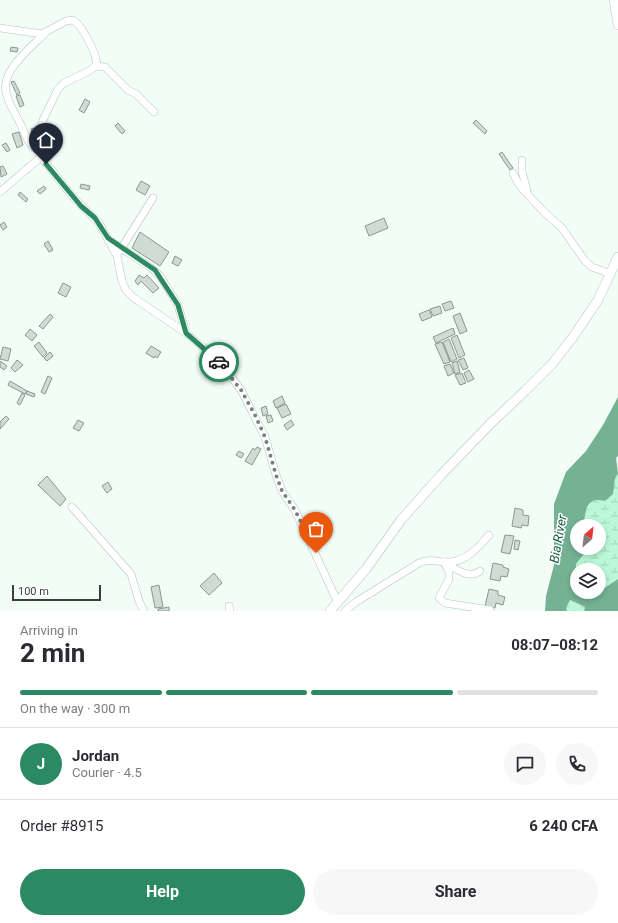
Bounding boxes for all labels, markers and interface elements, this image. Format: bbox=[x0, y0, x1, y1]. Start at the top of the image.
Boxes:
pin bbox=[29, 123, 63, 164]
icon: home bbox=[35, 129, 57, 151]
courier bbox=[199, 342, 239, 382]
icon: car bbox=[208, 351, 230, 373]
pin bbox=[299, 512, 333, 553]
water label: Bia River bbox=[546, 513, 570, 564]
icon: bag bbox=[305, 518, 327, 540]
north arrow bbox=[570, 519, 606, 555]
map controls bbox=[570, 519, 606, 599]
button: layers bbox=[570, 563, 606, 599]
scale bar bbox=[12, 583, 101, 602]
text: 100 m bbox=[18, 585, 49, 598]
text: Arriving in bbox=[20, 623, 78, 638]
text: 08:07–08:12 bbox=[511, 636, 598, 654]
text: 2 min bbox=[20, 638, 85, 668]
text: On the way · 300 m bbox=[20, 701, 130, 716]
button: chat bbox=[504, 743, 546, 785]
button: phone bbox=[556, 743, 598, 785]
text: Jordan bbox=[72, 747, 119, 765]
text: J bbox=[37, 755, 45, 773]
text: Courier · 4.5 bbox=[72, 765, 142, 780]
text: Order #8915 bbox=[20, 817, 103, 835]
text: 6 240 CFA bbox=[529, 817, 598, 835]
button: Help bbox=[20, 869, 305, 915]
button: Share bbox=[313, 869, 598, 915]

